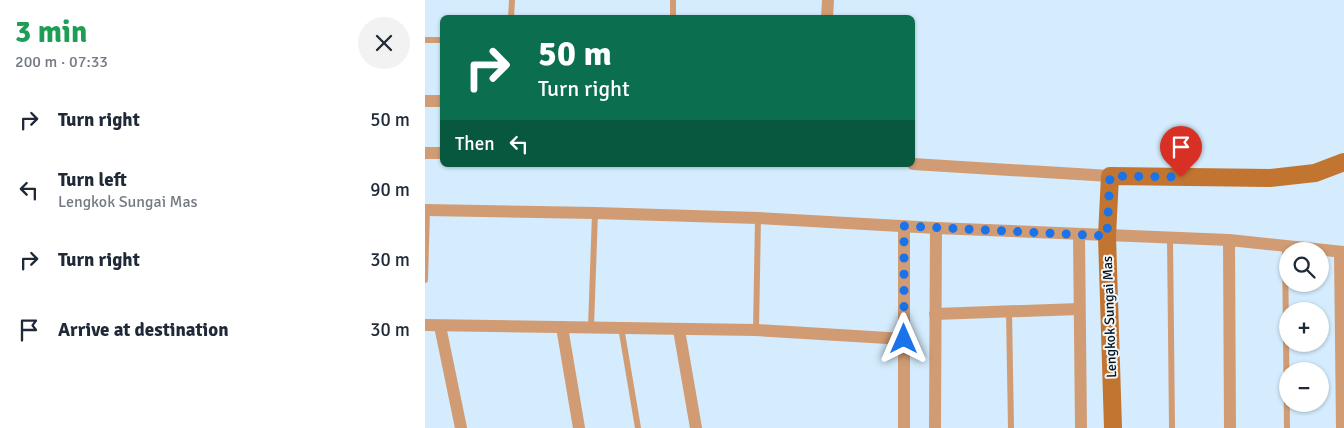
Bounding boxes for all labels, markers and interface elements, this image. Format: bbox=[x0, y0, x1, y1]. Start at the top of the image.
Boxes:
text: 3 min bbox=[15, 14, 87, 51]
button: close bbox=[358, 17, 410, 69]
text: 50 m bbox=[538, 32, 612, 75]
icon: right bbox=[455, 35, 520, 100]
text: 200 m · 07:33 bbox=[15, 52, 108, 72]
text: Turn right bbox=[538, 75, 630, 102]
icon: right bbox=[15, 106, 43, 134]
text: Turn right bbox=[58, 108, 140, 132]
text: 50 m bbox=[370, 108, 410, 132]
pin bbox=[1160, 126, 1202, 177]
icon: left bbox=[505, 130, 533, 158]
text: Then bbox=[455, 132, 495, 156]
icon: arrive bbox=[1167, 133, 1195, 161]
text: Turn left bbox=[58, 168, 127, 192]
icon: left bbox=[15, 176, 43, 204]
text: 90 m bbox=[370, 178, 410, 202]
text: Lengkok Sungai Mas bbox=[58, 192, 198, 212]
map controls bbox=[1279, 242, 1329, 412]
button: search bbox=[1279, 242, 1329, 292]
icon: right bbox=[15, 246, 43, 274]
text: Turn right bbox=[58, 248, 140, 272]
text: 30 m bbox=[370, 248, 410, 272]
street label: Lengkok Sungai Mas bbox=[1099, 256, 1120, 378]
button: + bbox=[1279, 302, 1329, 352]
position arrow bbox=[877, 312, 929, 364]
icon: arrive bbox=[15, 316, 43, 344]
text: Arrive at destination bbox=[58, 318, 229, 342]
text: 30 m bbox=[370, 318, 410, 342]
button: − bbox=[1279, 362, 1329, 412]

